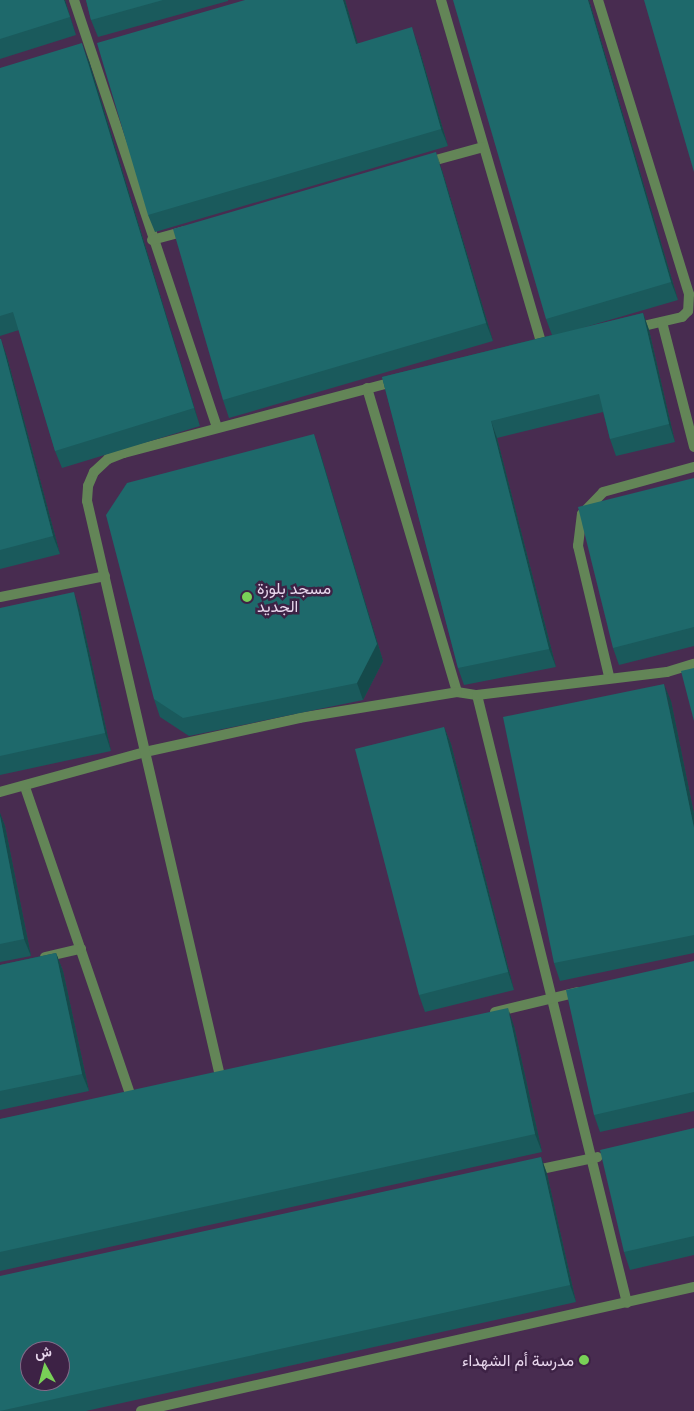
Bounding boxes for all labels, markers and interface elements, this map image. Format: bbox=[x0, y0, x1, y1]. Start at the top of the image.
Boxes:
place label: مسجد بلوزة الجديد bbox=[257, 578, 331, 616]
marker: مسجد بلوزة الجديد bbox=[241, 591, 253, 603]
north arrow bbox=[20, 1341, 70, 1391]
text: ش bbox=[34, 1342, 53, 1361]
place label: مدرسة أم الشهداء bbox=[462, 1350, 574, 1370]
marker: مدرسة أم الشهداء bbox=[578, 1354, 590, 1366]

